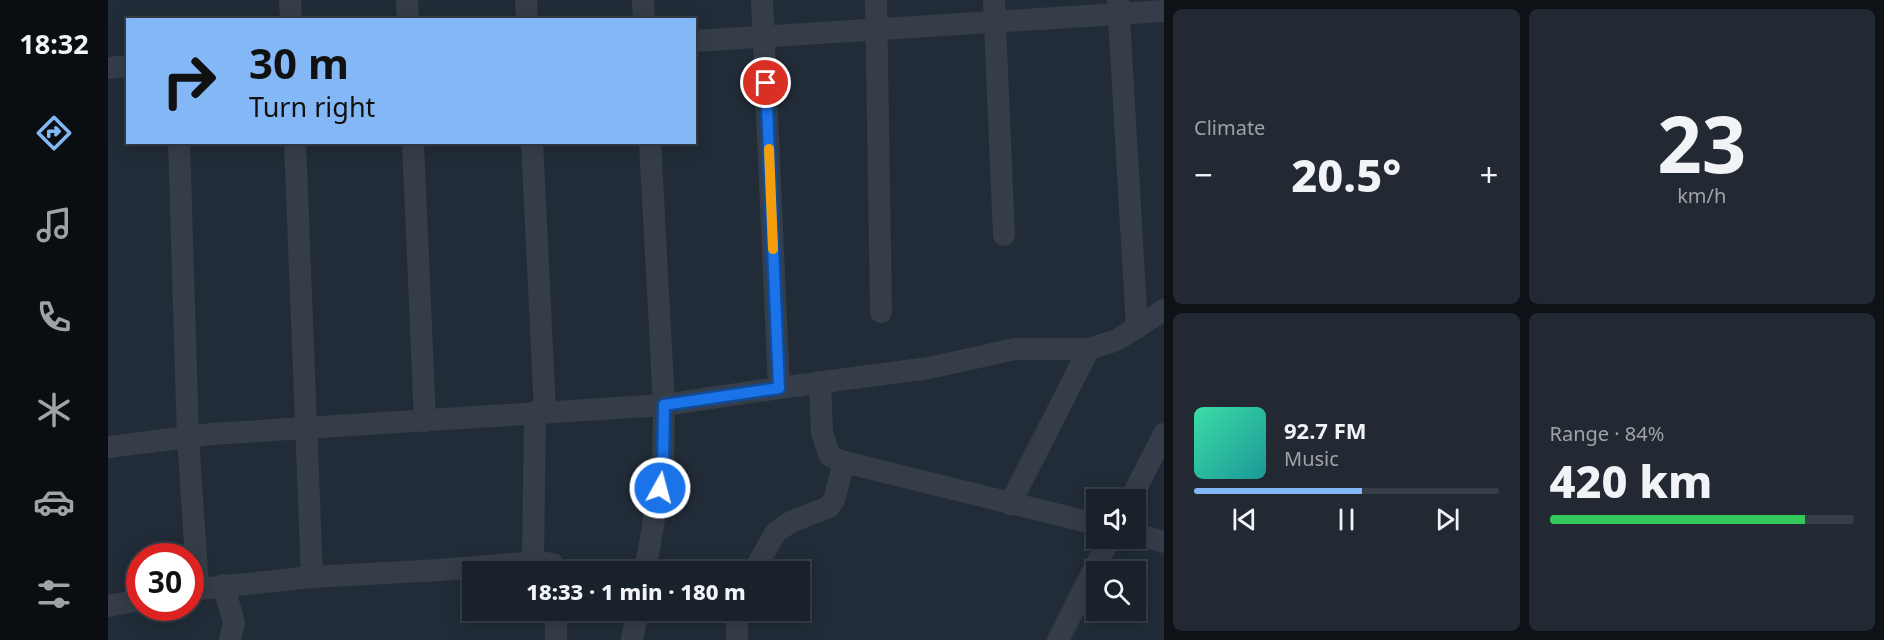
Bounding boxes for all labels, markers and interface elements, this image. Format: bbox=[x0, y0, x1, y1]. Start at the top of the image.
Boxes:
text: 18:32 bbox=[19, 25, 89, 62]
text: 30 m bbox=[249, 34, 349, 91]
icon: right bbox=[150, 42, 228, 120]
pin bbox=[740, 57, 791, 108]
icon: arrive bbox=[749, 66, 782, 99]
text: Turn right bbox=[249, 88, 375, 125]
text: 23 bbox=[1657, 90, 1746, 196]
icon: directions bbox=[33, 112, 75, 154]
text: Climate bbox=[1194, 114, 1265, 141]
text: 20.5° bbox=[1291, 144, 1401, 205]
text: − bbox=[1194, 152, 1213, 197]
text: + bbox=[1480, 152, 1498, 197]
text: km/h bbox=[1677, 182, 1726, 209]
icon: music bbox=[33, 204, 75, 246]
icon: phone bbox=[33, 296, 75, 338]
icon: climate bbox=[33, 389, 75, 431]
text: 92.7 FM bbox=[1284, 415, 1366, 445]
text: Range · 84% bbox=[1550, 420, 1664, 447]
text: Music bbox=[1284, 445, 1339, 472]
text: 420 km bbox=[1550, 450, 1712, 511]
position arrow bbox=[628, 456, 692, 520]
icon: car bbox=[33, 481, 75, 523]
map controls bbox=[1086, 489, 1146, 621]
button: sound bbox=[1086, 489, 1146, 549]
icon: previous bbox=[1228, 503, 1261, 536]
icon: pause bbox=[1330, 503, 1363, 536]
icon: next bbox=[1431, 503, 1464, 536]
speed limit sign: 30 bbox=[126, 543, 204, 621]
button: search bbox=[1086, 561, 1146, 621]
icon: filters bbox=[33, 573, 75, 615]
text: 18:33 · 1 min · 180 m bbox=[526, 576, 746, 606]

